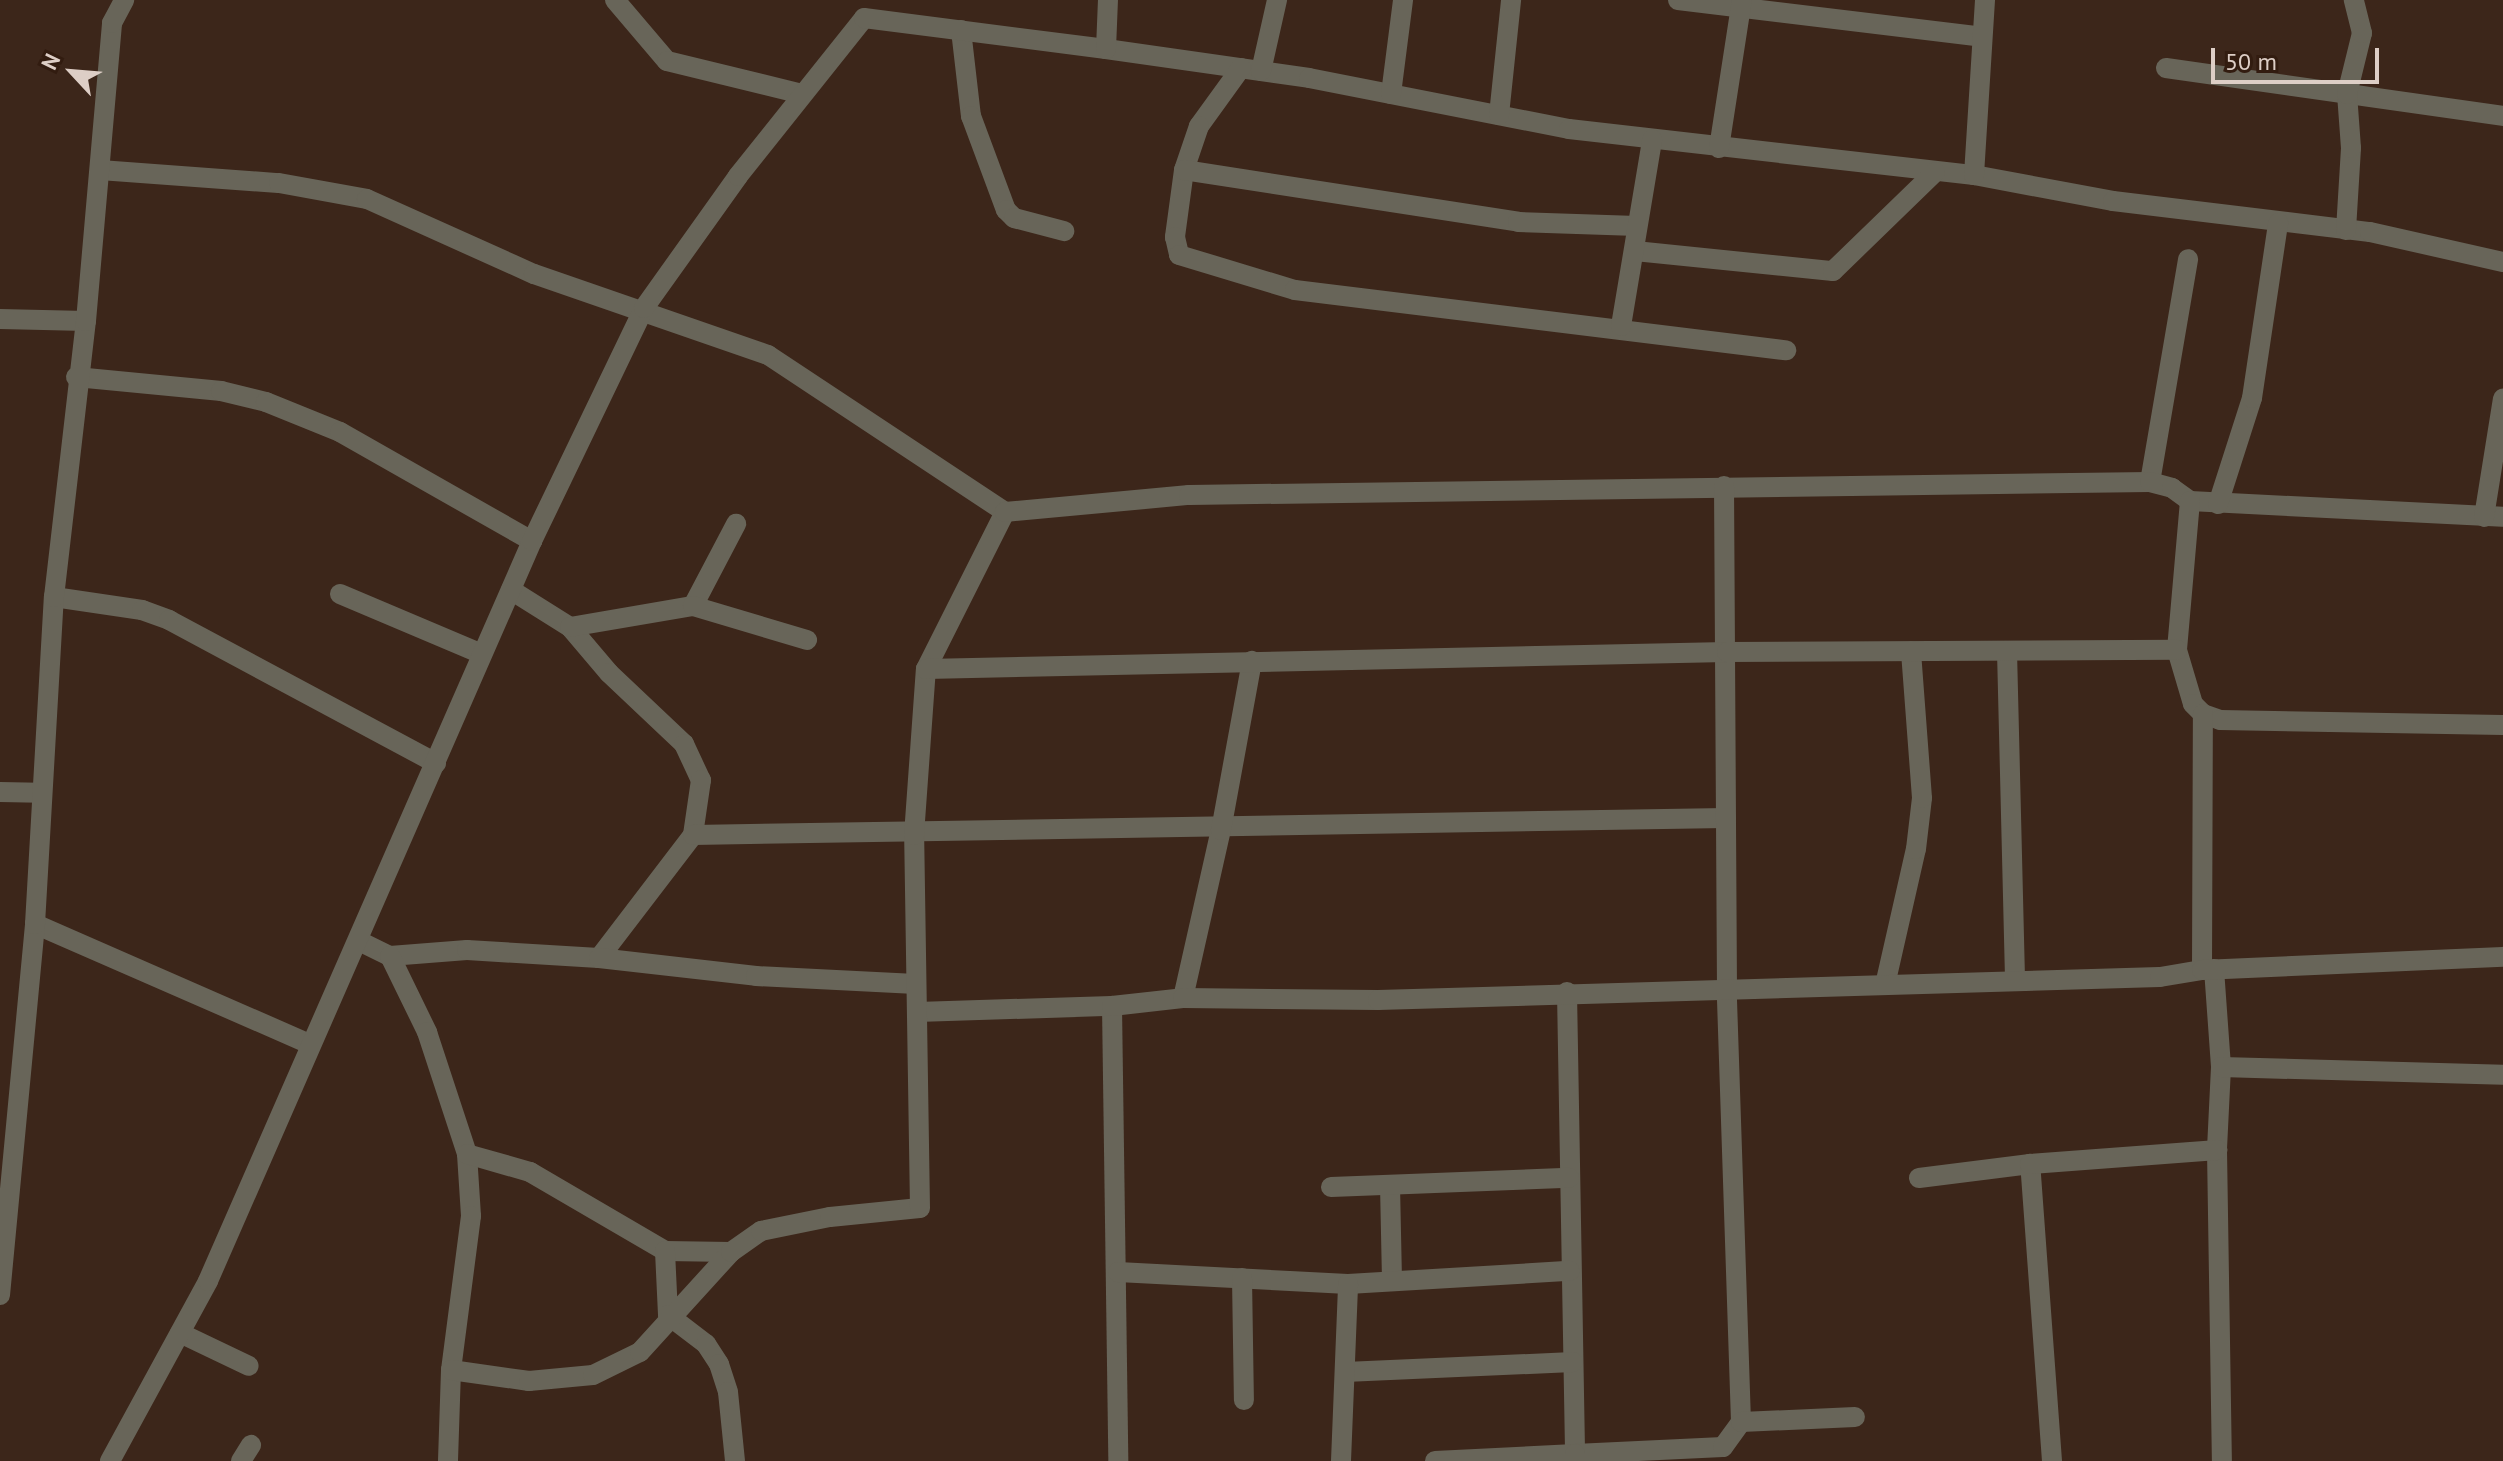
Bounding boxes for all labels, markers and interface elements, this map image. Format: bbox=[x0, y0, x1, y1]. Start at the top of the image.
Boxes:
north arrow bbox=[32, 32, 112, 112]
scale bar bbox=[2215, 32, 2383, 82]
text: 50 m bbox=[2225, 46, 2277, 77]
text: N bbox=[35, 49, 66, 74]

